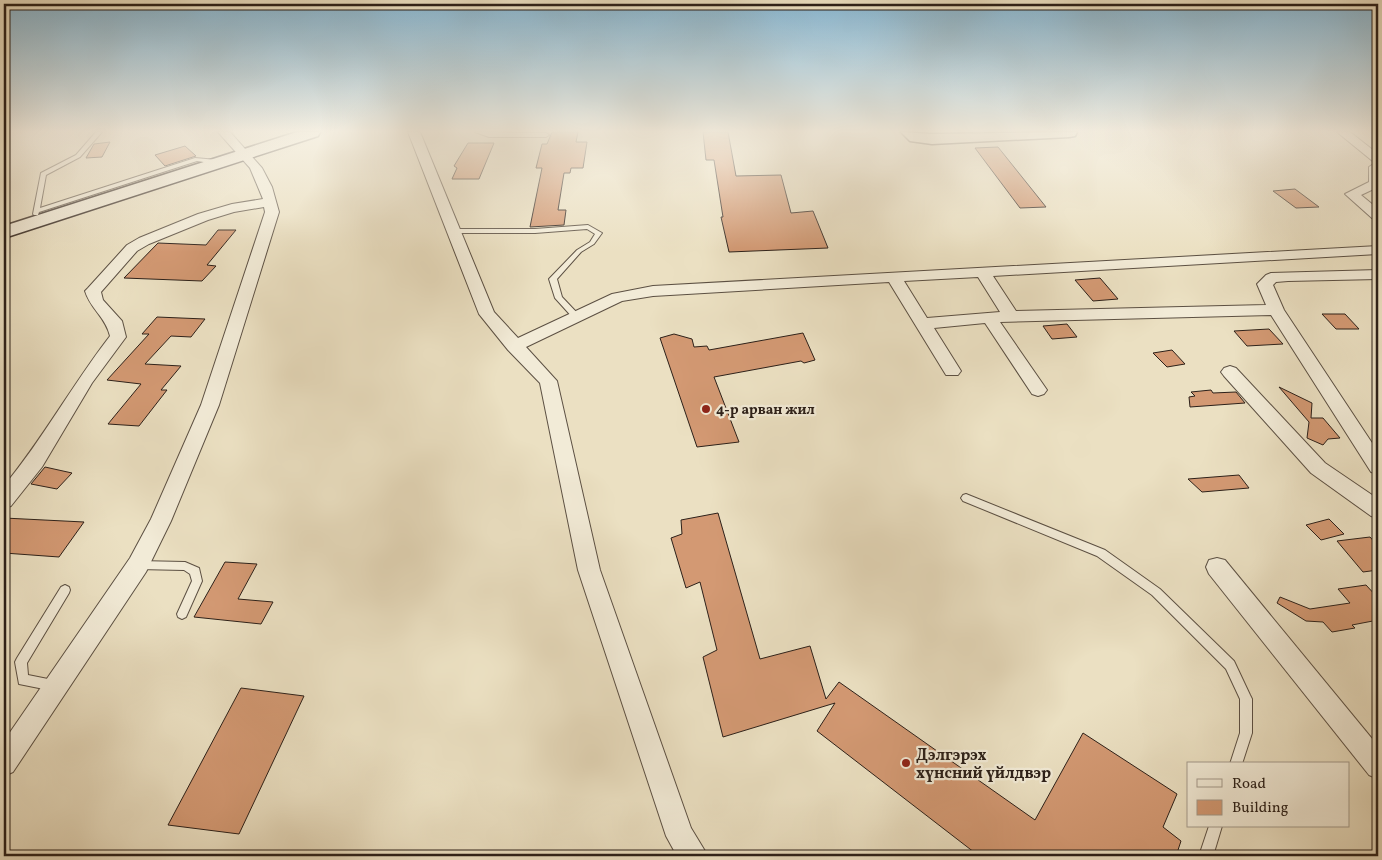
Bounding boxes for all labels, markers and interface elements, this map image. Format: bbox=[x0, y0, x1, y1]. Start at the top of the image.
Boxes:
place label: 4-р арван жил bbox=[716, 401, 815, 420]
marker: 4-р арван жил bbox=[700, 403, 712, 415]
place label: Дэлгэрэх хүнсний үйлдвэр bbox=[916, 745, 1051, 785]
marker: Дэлгэрэх хүнсний үйлдвэр bbox=[900, 757, 912, 769]
legend bbox=[1187, 762, 1350, 828]
text: Road bbox=[1232, 774, 1266, 795]
text: Building bbox=[1232, 798, 1289, 819]

